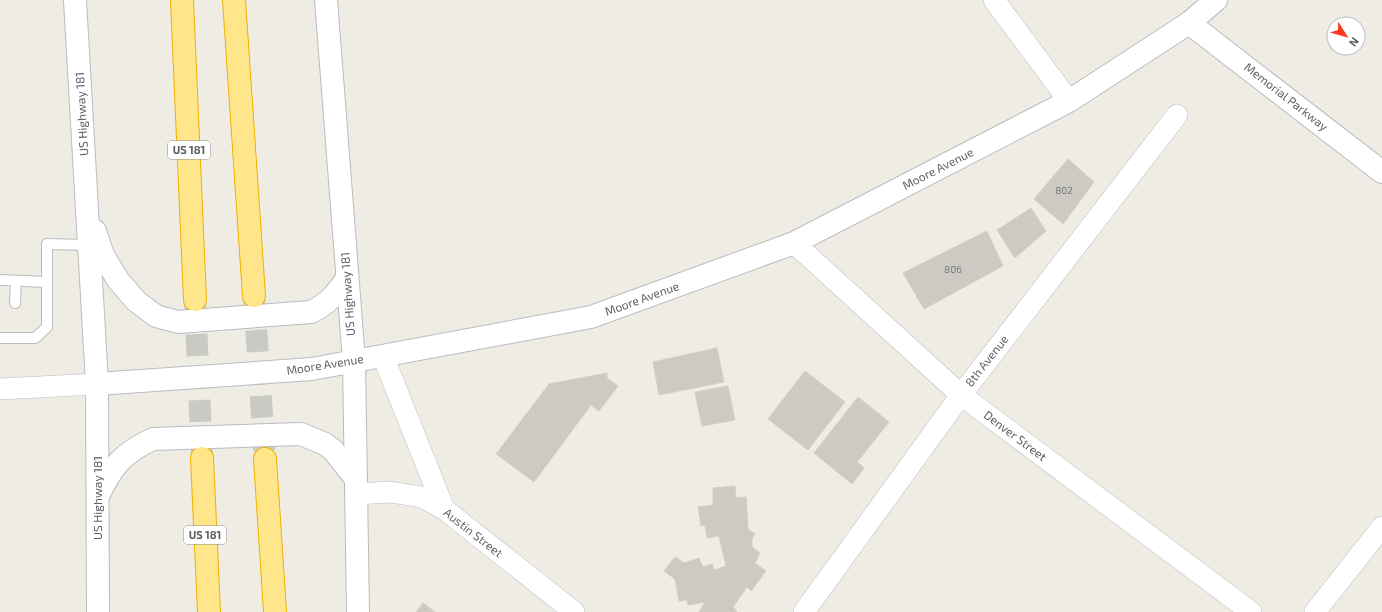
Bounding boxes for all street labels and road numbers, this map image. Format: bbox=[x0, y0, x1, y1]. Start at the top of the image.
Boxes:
street label: Memorial Parkway bbox=[1242, 59, 1332, 134]
street label: US Highway 181 bbox=[72, 72, 90, 156]
road number: US 181 bbox=[168, 141, 210, 159]
street label: Moore Avenue bbox=[900, 144, 975, 192]
street label: US Highway 181 bbox=[337, 252, 357, 337]
street label: Moore Avenue bbox=[603, 278, 681, 318]
street label: 8th Avenue bbox=[962, 332, 1011, 389]
street label: Moore Avenue bbox=[285, 351, 364, 377]
street label: Denver Street bbox=[982, 407, 1050, 464]
street label: US Highway 181 bbox=[90, 456, 104, 540]
street label: Austin Street bbox=[441, 505, 506, 560]
road number: US 181 bbox=[184, 526, 226, 544]

